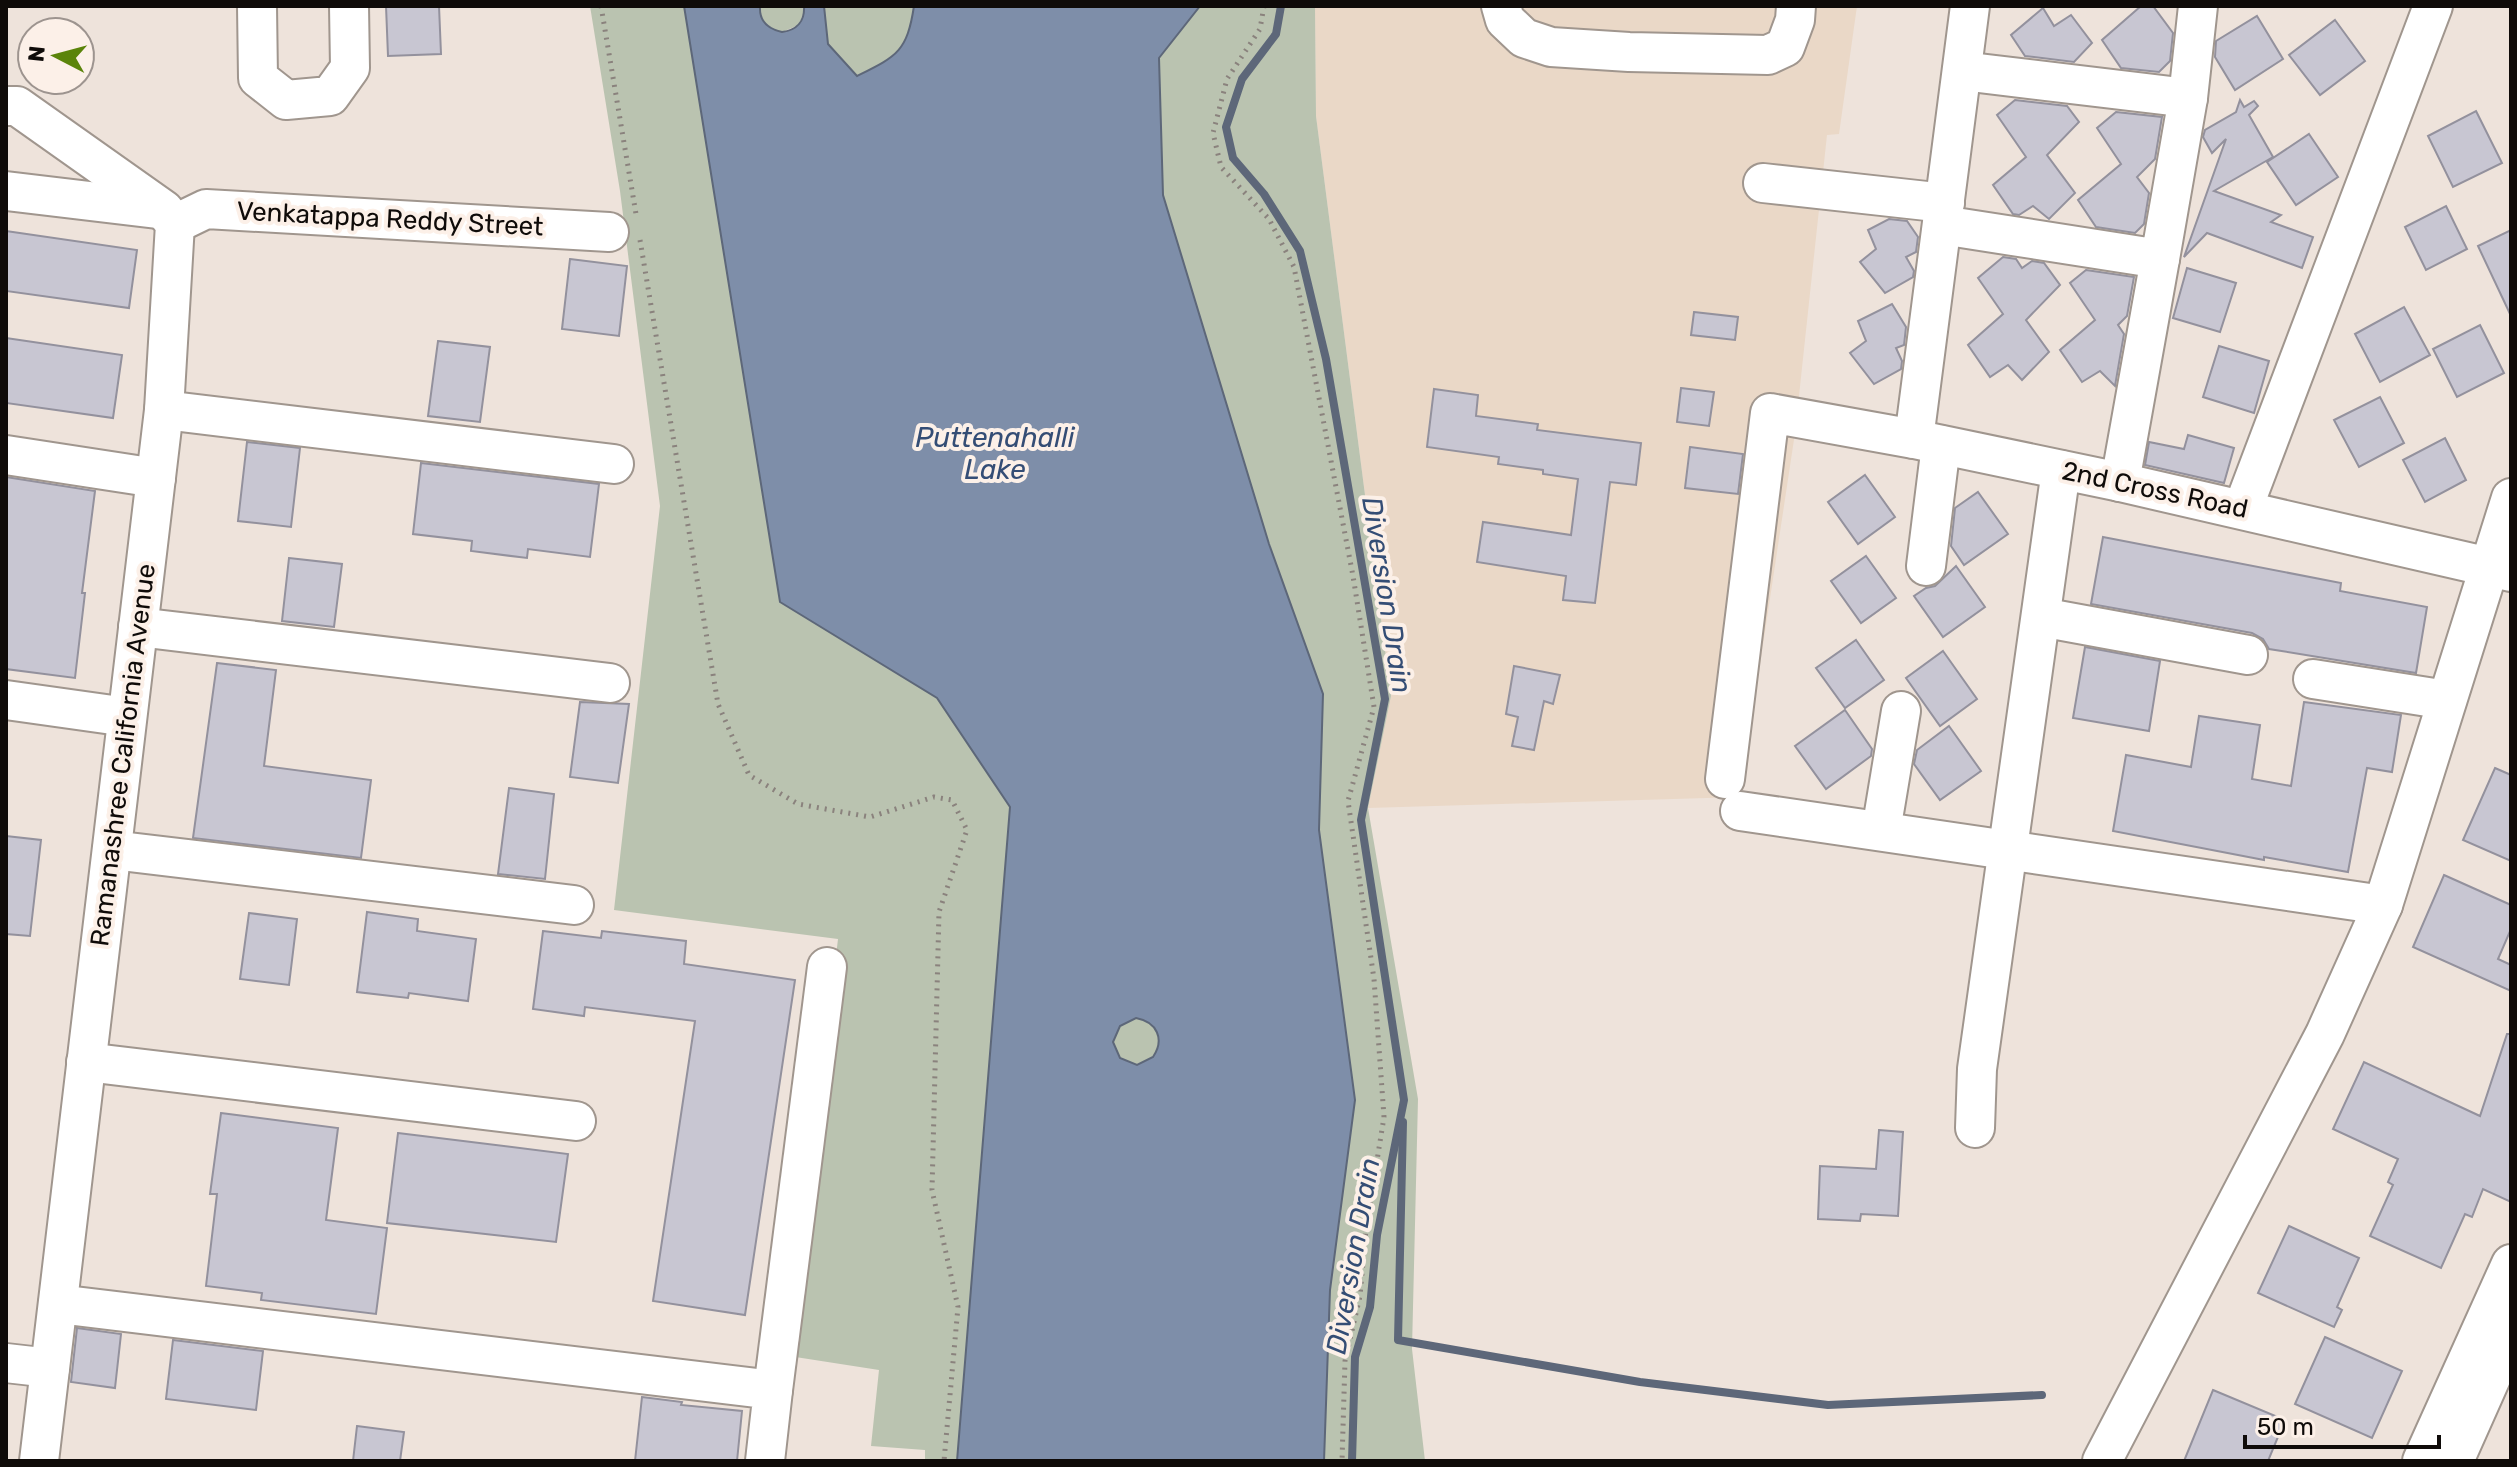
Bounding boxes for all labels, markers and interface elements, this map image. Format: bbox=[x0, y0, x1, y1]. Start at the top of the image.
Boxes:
north arrow bbox=[16, 16, 96, 96]
text: N bbox=[22, 45, 51, 63]
street label: Venkatappa Reddy Street bbox=[236, 195, 544, 243]
water label: Puttenahalli Lake bbox=[915, 421, 1076, 486]
street label: 2nd Cross Road bbox=[2059, 455, 2251, 525]
water label: Diversion Drain bbox=[1355, 494, 1419, 696]
street label: Ramanashree California Avenue bbox=[84, 562, 162, 948]
water label: Diversion Drain bbox=[1320, 1155, 1386, 1357]
scale bar bbox=[2245, 1399, 2439, 1449]
text: 50 m bbox=[2257, 1413, 2314, 1441]

